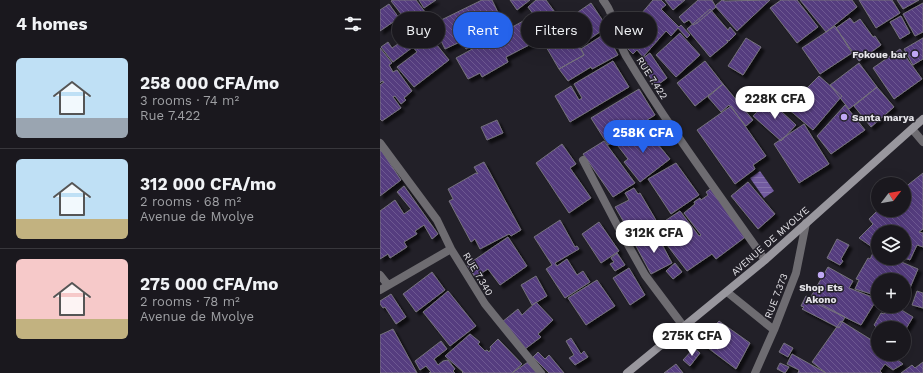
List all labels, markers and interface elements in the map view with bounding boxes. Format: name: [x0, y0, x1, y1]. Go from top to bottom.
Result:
chip: Buy: [392, 12, 445, 48]
chip: Rent: [453, 12, 513, 48]
chip: Filters: [521, 12, 592, 48]
chip: New: [600, 12, 657, 48]
icon: filters: [342, 13, 364, 35]
text: 4 homes: [16, 14, 87, 34]
place label: Fokoue bar: [852, 49, 908, 60]
marker: Fokoue bar: [910, 49, 920, 59]
street label: RUE 7.422: [634, 55, 670, 101]
text: 258 000 CFA/mo: [140, 73, 279, 93]
icon: home: [48, 74, 96, 122]
pin: 228K CFA: [734, 86, 816, 120]
text: 228K CFA: [744, 91, 806, 106]
text: 3 rooms · 74 m²: [140, 93, 239, 108]
text: Rue 7.422: [140, 108, 200, 123]
marker: Santa marya: [839, 112, 849, 122]
place label: Santa marya: [852, 112, 914, 123]
pin: 258K CFA: [602, 120, 684, 154]
text: 258K CFA: [613, 125, 673, 140]
text: 312 000 CFA/mo: [140, 174, 276, 194]
icon: home: [48, 175, 96, 223]
north arrow: [871, 177, 911, 217]
map controls: [871, 177, 911, 361]
text: 2 rooms · 68 m²: [140, 194, 241, 209]
street label: AVENUE DE MVOLYE: [729, 204, 811, 278]
text: Avenue de Mvolye: [140, 209, 254, 224]
pin: 312K CFA: [613, 220, 695, 254]
text: 312K CFA: [625, 225, 683, 240]
button: layers: [871, 225, 911, 265]
street label: RUE 7.340: [461, 250, 495, 298]
marker: Shop Ets Akono: [816, 270, 826, 280]
street label: RUE 7.373: [762, 272, 790, 320]
button: +: [871, 273, 911, 313]
text: 275 000 CFA/mo: [140, 274, 278, 294]
icon: home: [48, 275, 96, 323]
place label: Shop Ets Akono: [799, 282, 844, 305]
text: 2 rooms · 78 m²: [140, 294, 240, 309]
text: Avenue de Mvolye: [140, 309, 254, 324]
button: −: [871, 321, 911, 361]
pin: 275K CFA: [651, 323, 733, 357]
text: 275K CFA: [662, 328, 722, 343]

